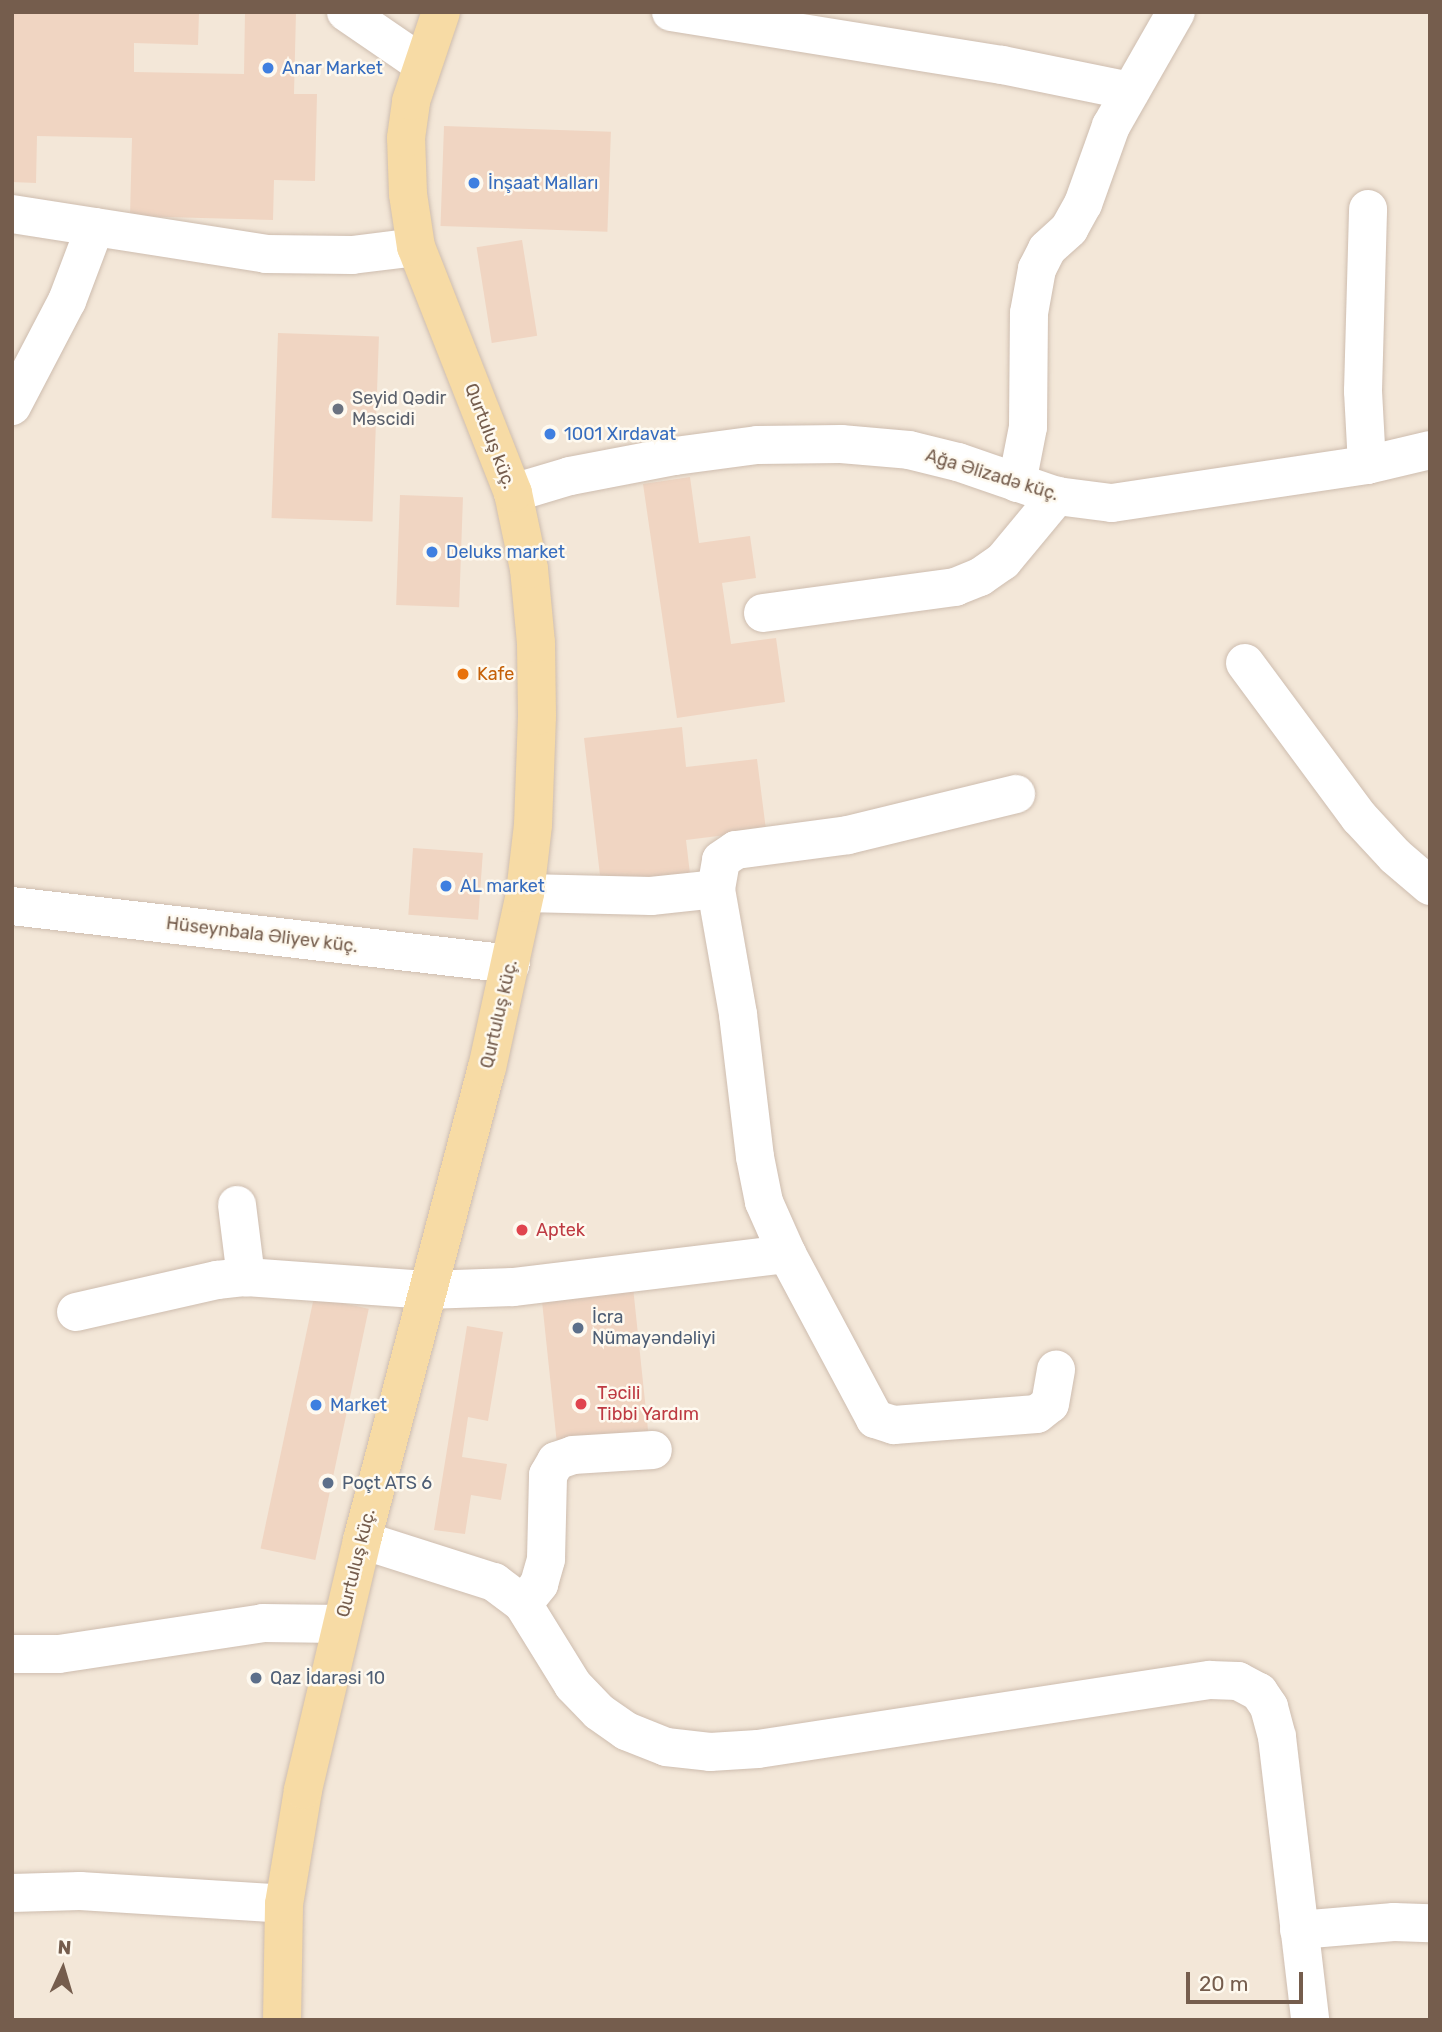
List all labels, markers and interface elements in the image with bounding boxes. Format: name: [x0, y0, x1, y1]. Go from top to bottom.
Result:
place label: Anar Market: [282, 57, 383, 79]
marker: Anar Market: [260, 60, 276, 76]
place label: İnşaat Malları: [488, 172, 598, 194]
marker: İnşaat Malları: [466, 175, 482, 191]
street label: Qurtuluş küç.: [460, 380, 520, 492]
place label: Seyid Qədir Məscidi: [352, 388, 446, 430]
marker: Seyid Qədir Məscidi: [330, 401, 346, 417]
place label: 1001 Xırdavat: [564, 423, 676, 445]
marker: 1001 Xırdavat: [542, 426, 558, 442]
street label: Ağa Əlizadə küç.: [923, 444, 1061, 506]
place label: Deluks market: [446, 541, 565, 563]
marker: Deluks market: [424, 544, 440, 560]
place label: Kafe: [477, 663, 514, 685]
marker: Kafe: [455, 666, 471, 682]
place label: AL market: [460, 875, 545, 897]
marker: AL market: [438, 878, 454, 894]
street label: Hüseynbala Əliyev küç.: [165, 912, 359, 958]
street label: Qurtuluş küç.: [476, 957, 522, 1071]
place label: Aptek: [536, 1219, 585, 1241]
marker: Aptek: [514, 1222, 530, 1238]
place label: İcra Nümayəndəliyi: [592, 1307, 716, 1350]
marker: İcra Nümayəndəliyi: [570, 1320, 586, 1336]
place label: Təcili Tibbi Yardım: [597, 1383, 699, 1426]
place label: Market: [330, 1394, 387, 1416]
marker: Təcili Tibbi Yardım: [571, 1394, 591, 1414]
marker: Market: [308, 1397, 324, 1413]
place label: Poçt ATS 6: [342, 1472, 433, 1494]
marker: Poçt ATS 6: [320, 1475, 336, 1491]
street label: Qurtuluş küç.: [332, 1506, 380, 1620]
place label: Qaz İdarəsi 10: [270, 1667, 385, 1689]
marker: Qaz İdarəsi 10: [248, 1670, 264, 1686]
north arrow: [28, 1934, 98, 2004]
text: N: [57, 1936, 72, 1960]
scale bar: [1190, 1958, 1307, 2002]
text: 20 m: [1199, 1971, 1248, 1996]

